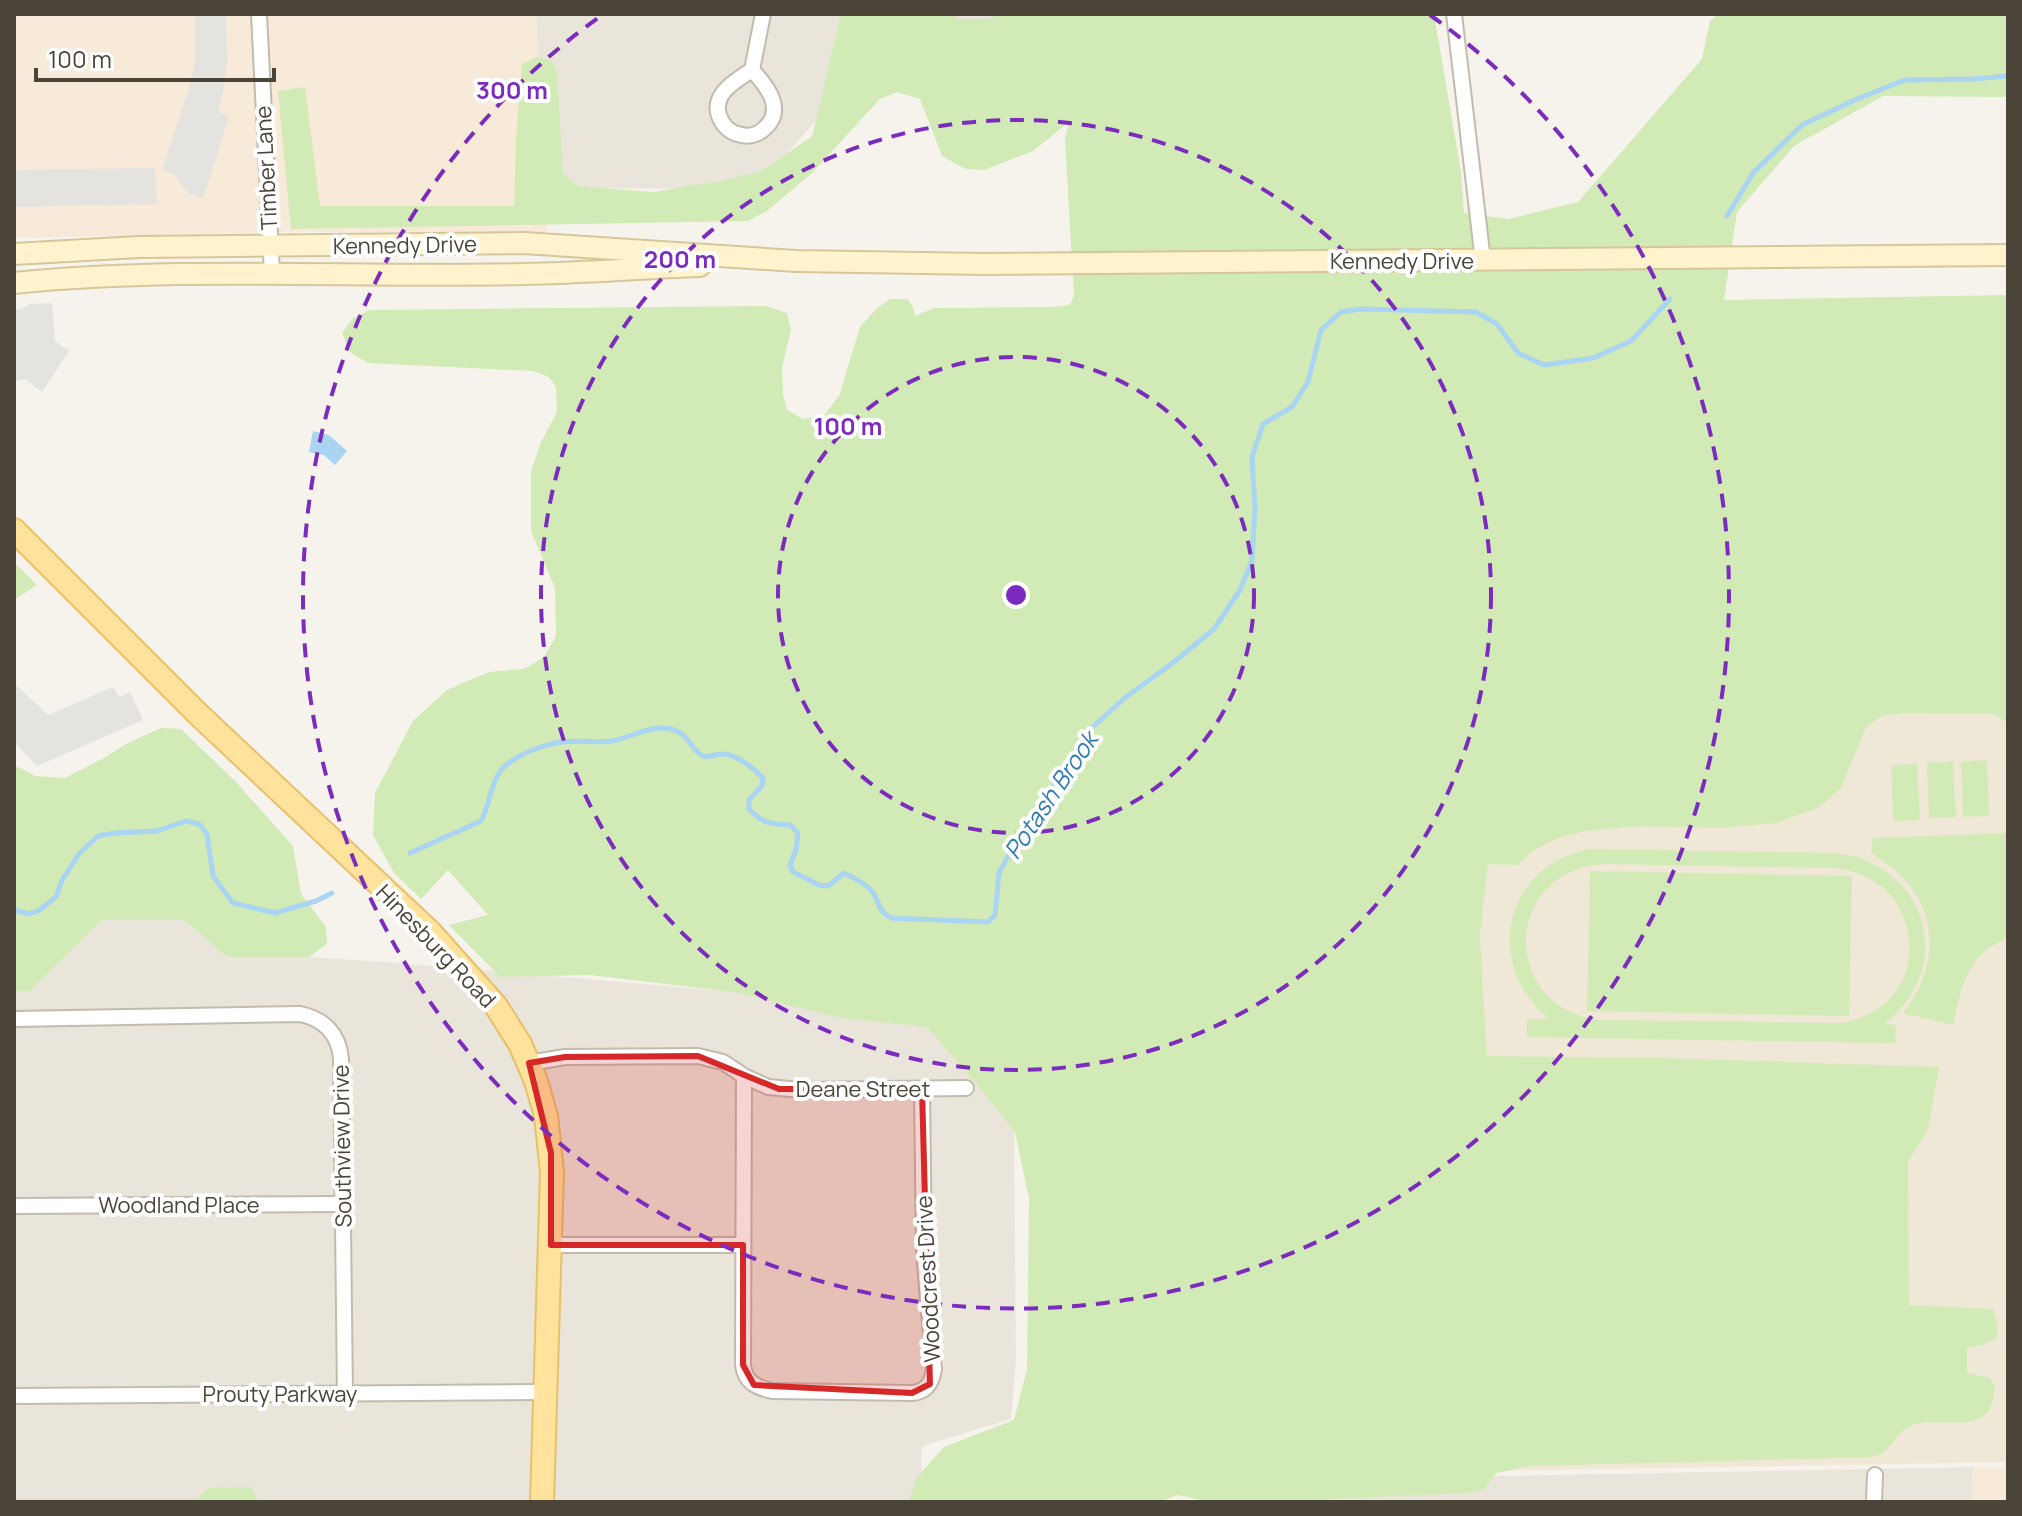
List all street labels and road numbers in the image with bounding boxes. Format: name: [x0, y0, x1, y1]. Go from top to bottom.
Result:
street label: Timber Lane: [248, 105, 284, 231]
street label: Kennedy Drive: [333, 229, 477, 261]
street label: Kennedy Drive: [1330, 246, 1474, 276]
street label: Hinesburg Road: [369, 878, 503, 1014]
street label: Southview Drive: [326, 1064, 358, 1228]
street label: Deane Street: [796, 1074, 930, 1104]
street label: Woodland Place: [98, 1190, 260, 1220]
street label: Woodcrest Drive: [909, 1195, 947, 1363]
street label: Prouty Parkway: [203, 1379, 358, 1409]

